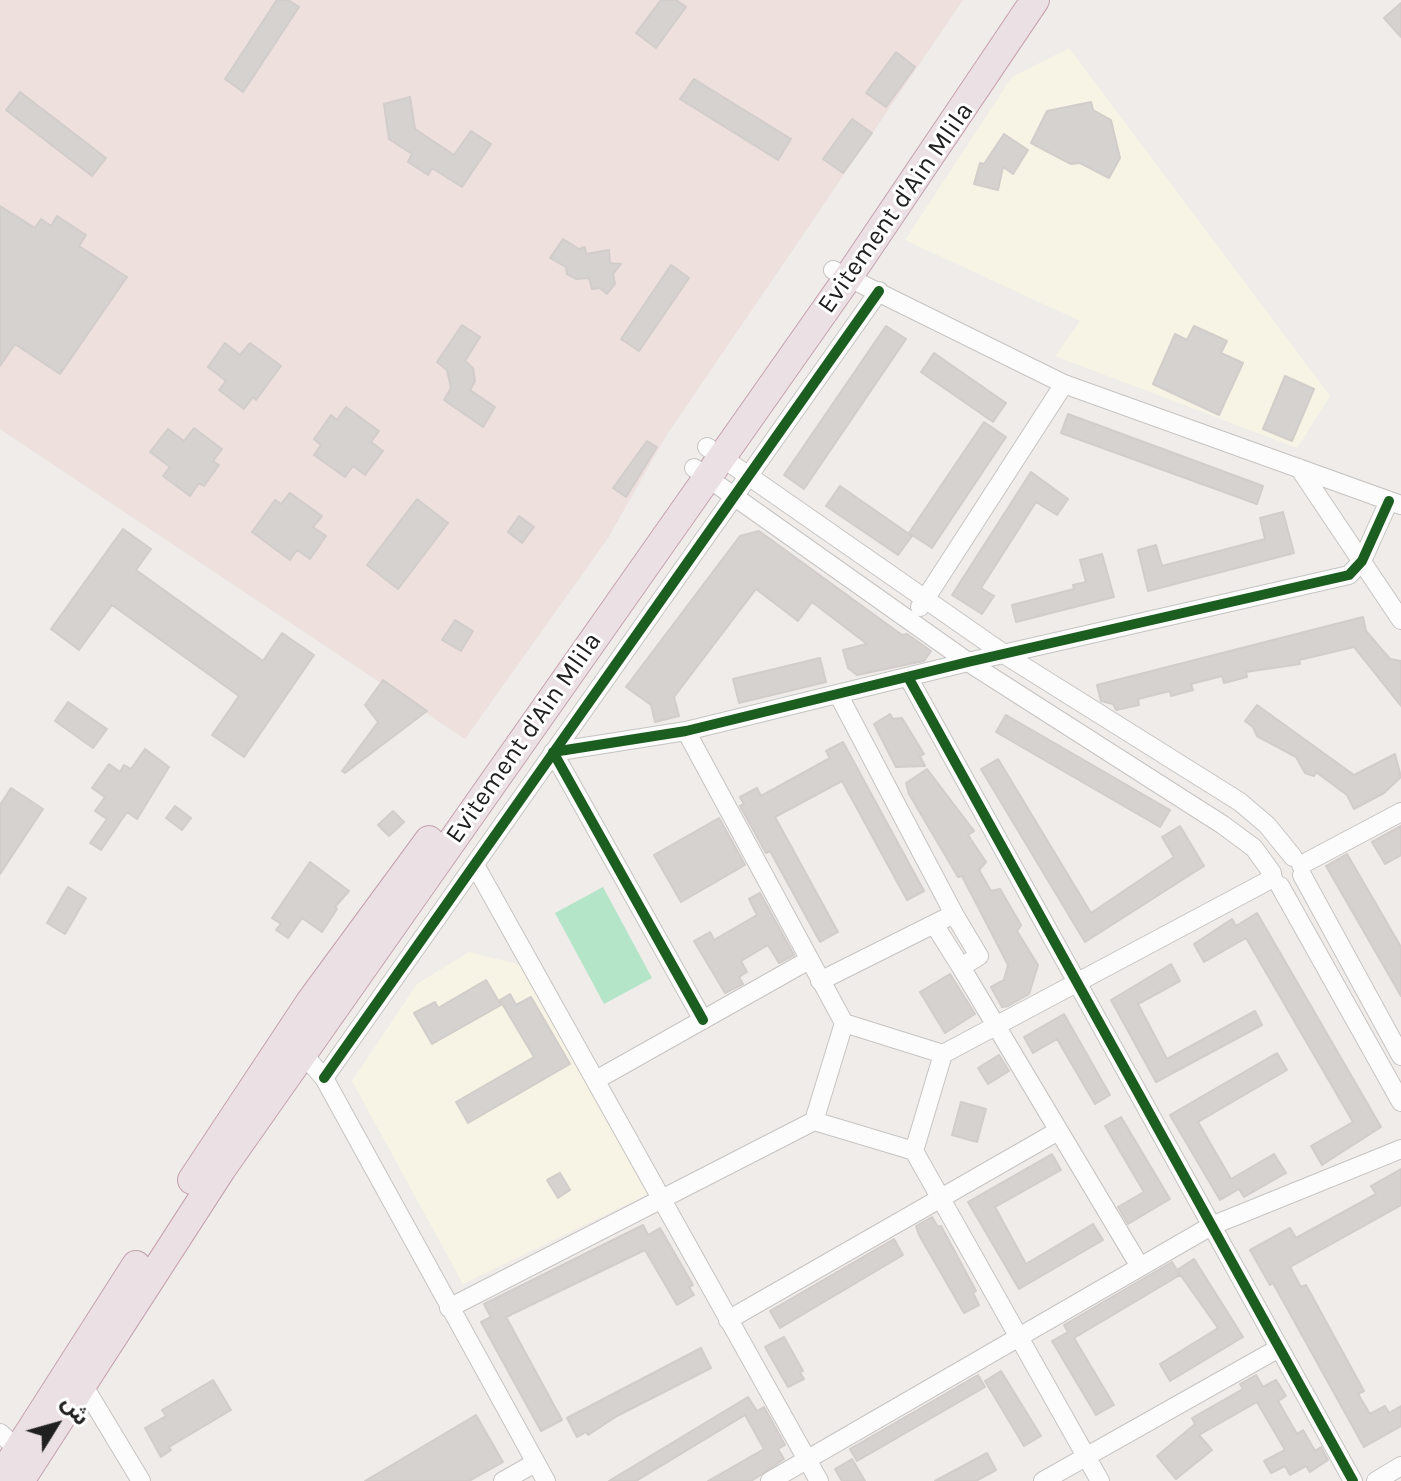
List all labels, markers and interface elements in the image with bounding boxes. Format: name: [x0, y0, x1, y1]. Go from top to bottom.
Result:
street label: Evitement d'Ain Mlila: [812, 97, 980, 319]
street label: Evitement d'Ain Mlila: [440, 627, 608, 849]
north arrow: [16, 1385, 96, 1465]
text: ش: [56, 1391, 95, 1430]

